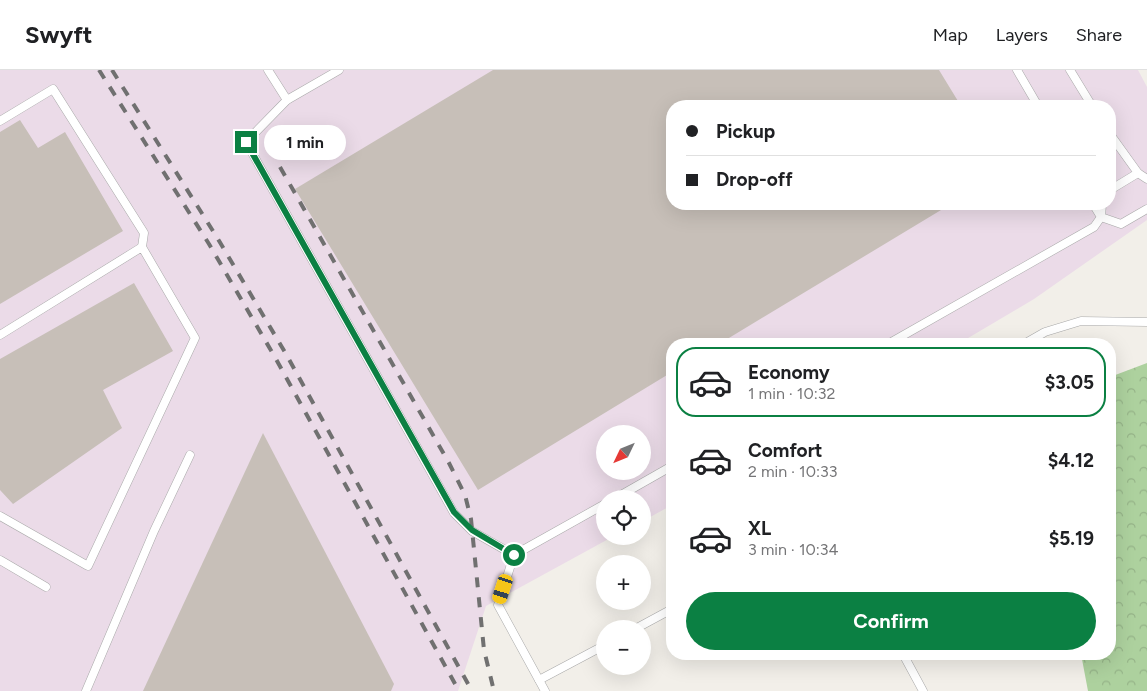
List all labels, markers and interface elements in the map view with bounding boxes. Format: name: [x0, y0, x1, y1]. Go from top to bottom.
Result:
text: Swyft: [25, 20, 93, 49]
text: Map: [933, 24, 968, 46]
text: Layers: [996, 24, 1048, 46]
text: Share: [1076, 24, 1122, 46]
text: Pickup: [716, 120, 775, 143]
callout: 1 min: [264, 124, 346, 160]
route end: [235, 131, 257, 153]
text: 1 min: [286, 133, 324, 152]
text: Drop-off: [716, 168, 793, 191]
icon: car: [688, 360, 733, 405]
text: Economy: [748, 361, 830, 384]
text: $3.05: [1045, 371, 1094, 394]
text: 1 min · 10:32: [748, 384, 835, 403]
north arrow: [596, 425, 651, 480]
map controls: [596, 425, 651, 675]
icon: car: [688, 438, 733, 483]
text: Comfort: [748, 439, 823, 462]
text: $4.12: [1048, 449, 1094, 472]
text: 2 min · 10:33: [748, 462, 837, 481]
button: locate: [596, 490, 651, 545]
icon: car: [688, 516, 733, 561]
text: XL: [748, 517, 771, 540]
text: $5.19: [1049, 527, 1094, 550]
text: 3 min · 10:34: [748, 540, 838, 559]
route start: [503, 544, 525, 566]
button: +: [596, 555, 651, 610]
car: [491, 572, 514, 606]
button: Confirm: [686, 592, 1096, 650]
button: −: [596, 620, 651, 675]

